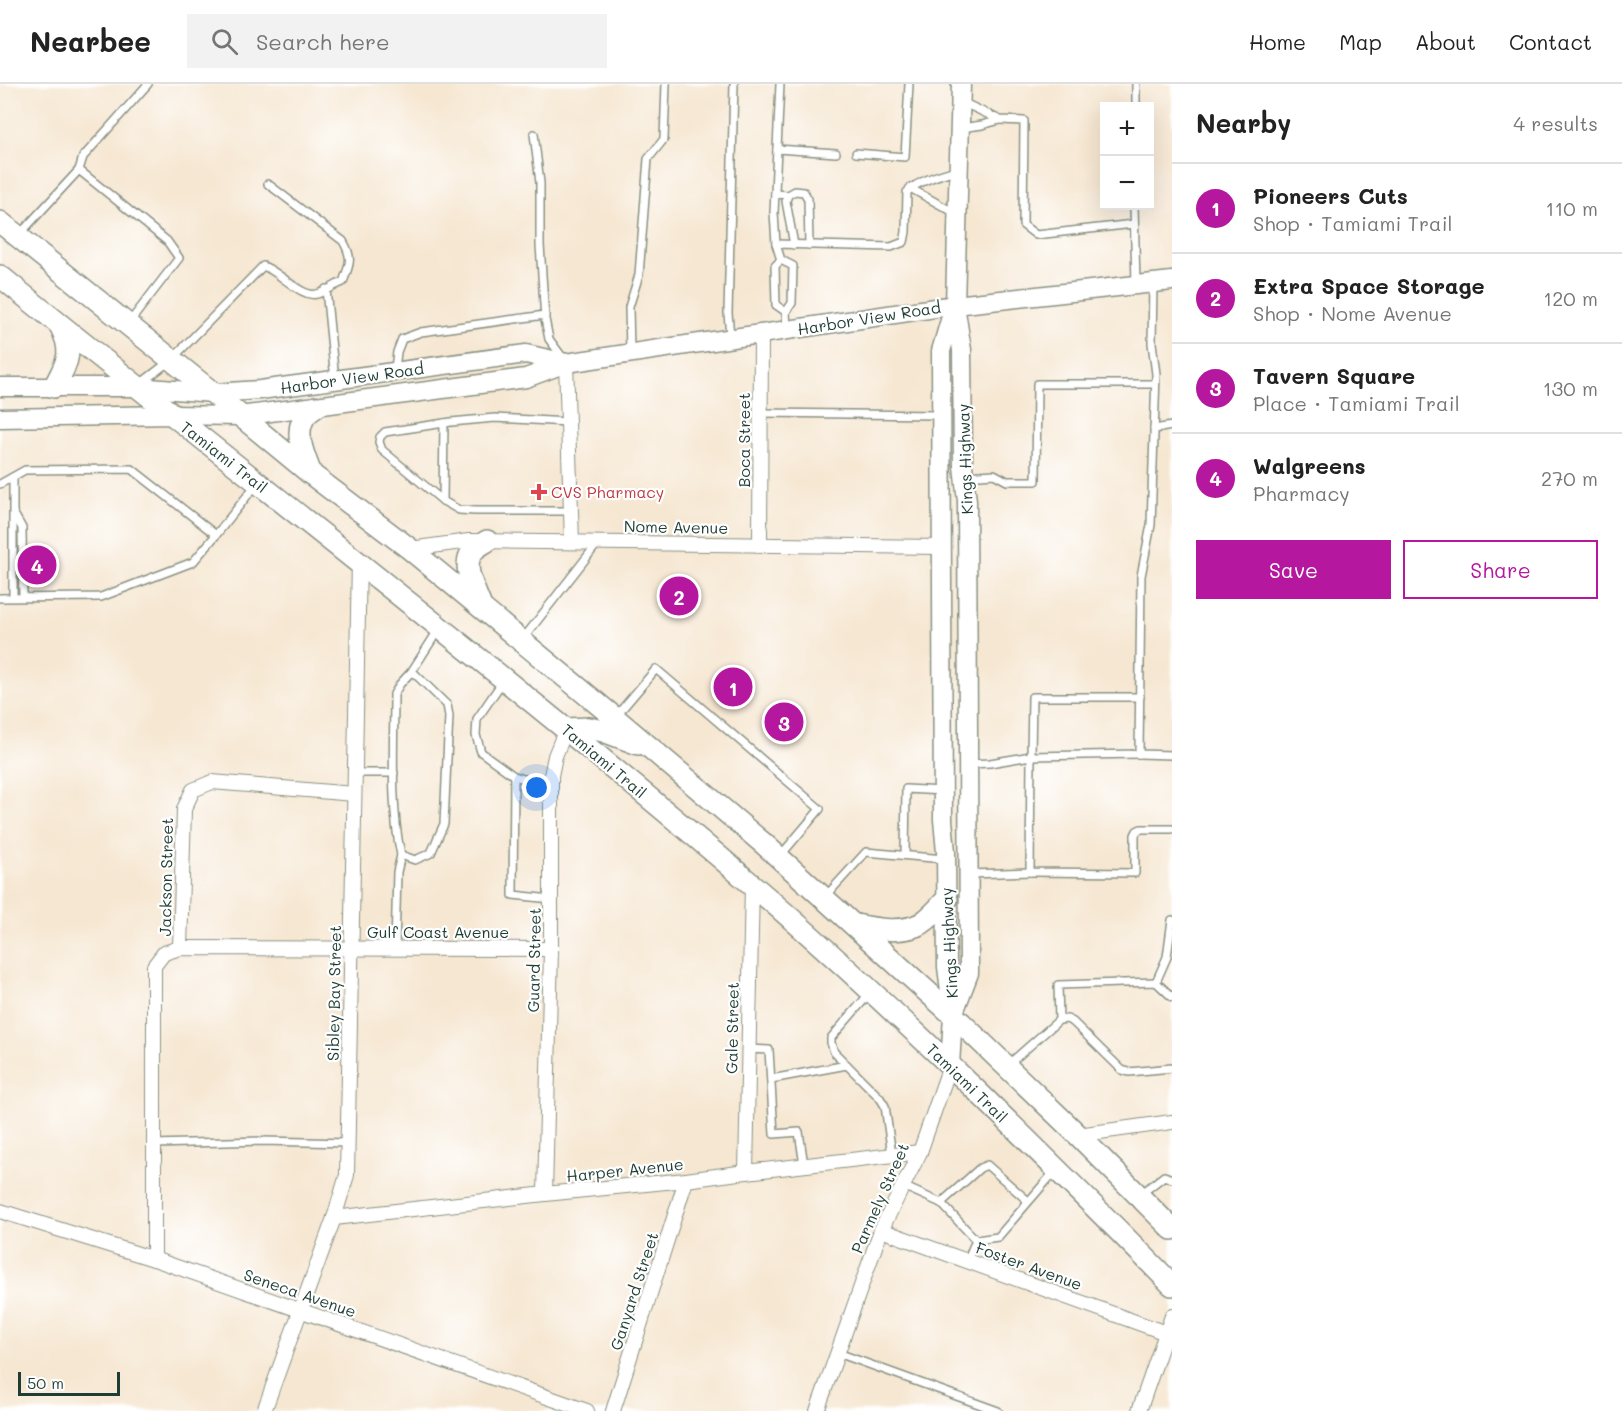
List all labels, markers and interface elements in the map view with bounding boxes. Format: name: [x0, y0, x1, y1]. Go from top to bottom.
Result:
search box: [187, 14, 607, 68]
text: Nearbee: [30, 23, 151, 59]
icon: search: [208, 25, 241, 58]
text: Search here: [256, 27, 390, 56]
text: Home: [1249, 28, 1306, 55]
text: Map: [1339, 28, 1382, 55]
text: About: [1415, 28, 1476, 55]
text: Contact: [1509, 28, 1592, 55]
map controls: [1100, 102, 1154, 210]
button: +: [1100, 102, 1154, 156]
text: Nearby: [1196, 106, 1291, 140]
text: 4 results: [1513, 110, 1598, 136]
button: −: [1100, 156, 1154, 210]
text: Pioneers Cuts: [1253, 181, 1408, 210]
text: 1: [1211, 195, 1220, 221]
text: 110 m: [1545, 195, 1598, 221]
text: Shop · Tamiami Trail: [1253, 210, 1453, 236]
text: Extra Space Storage: [1253, 271, 1485, 300]
text: 2: [1210, 285, 1221, 311]
text: 120 m: [1543, 285, 1598, 311]
street label: Harbor View Road: [796, 296, 942, 339]
text: Shop · Nome Avenue: [1253, 300, 1452, 326]
street label: Harbor View Road: [279, 357, 425, 398]
text: Tavern Square: [1253, 361, 1415, 390]
text: 3: [1210, 375, 1222, 401]
text: 130 m: [1543, 375, 1598, 401]
text: Place · Tamiami Trail: [1253, 390, 1460, 416]
street label: Boca Street: [733, 393, 754, 487]
street label: Kings Highway: [952, 403, 977, 515]
street label: Tamiami Trail: [176, 416, 272, 497]
text: Walgreens: [1253, 451, 1366, 480]
text: 4: [1209, 465, 1222, 491]
text: 270 m: [1541, 465, 1598, 491]
text: Pharmacy: [1253, 480, 1350, 506]
place label: CVS Pharmacy: [551, 481, 664, 502]
marker: CVS Pharmacy: [532, 485, 546, 499]
street label: Nome Avenue: [624, 515, 728, 538]
button: Save: [1196, 540, 1391, 599]
button: Share: [1403, 540, 1598, 599]
pin: 4: [18, 542, 57, 588]
pin: 2: [660, 574, 698, 618]
pin: 1: [714, 664, 752, 710]
pin: 3: [764, 700, 804, 744]
street label: Tamiami Trail: [557, 719, 651, 802]
your location: [522, 773, 551, 802]
street label: Jackson Street: [154, 817, 177, 937]
street label: Kings Highway: [935, 887, 962, 999]
street label: Guard Street: [522, 907, 545, 1013]
street label: Gulf Coast Avenue: [367, 921, 509, 942]
street label: Sibley Bay Street: [322, 925, 345, 1061]
street label: Gale Street: [720, 982, 743, 1074]
street label: Tamiami Trail: [922, 1039, 1012, 1127]
street label: Parmely Street: [846, 1139, 913, 1256]
street label: Harper Avenue: [565, 1153, 685, 1186]
street label: Ganyard Street: [604, 1229, 663, 1353]
street label: Foster Avenue: [973, 1237, 1085, 1294]
street label: Seneca Avenue: [241, 1263, 359, 1322]
scale bar: [18, 1369, 120, 1396]
text: 50 m: [27, 1372, 64, 1393]

